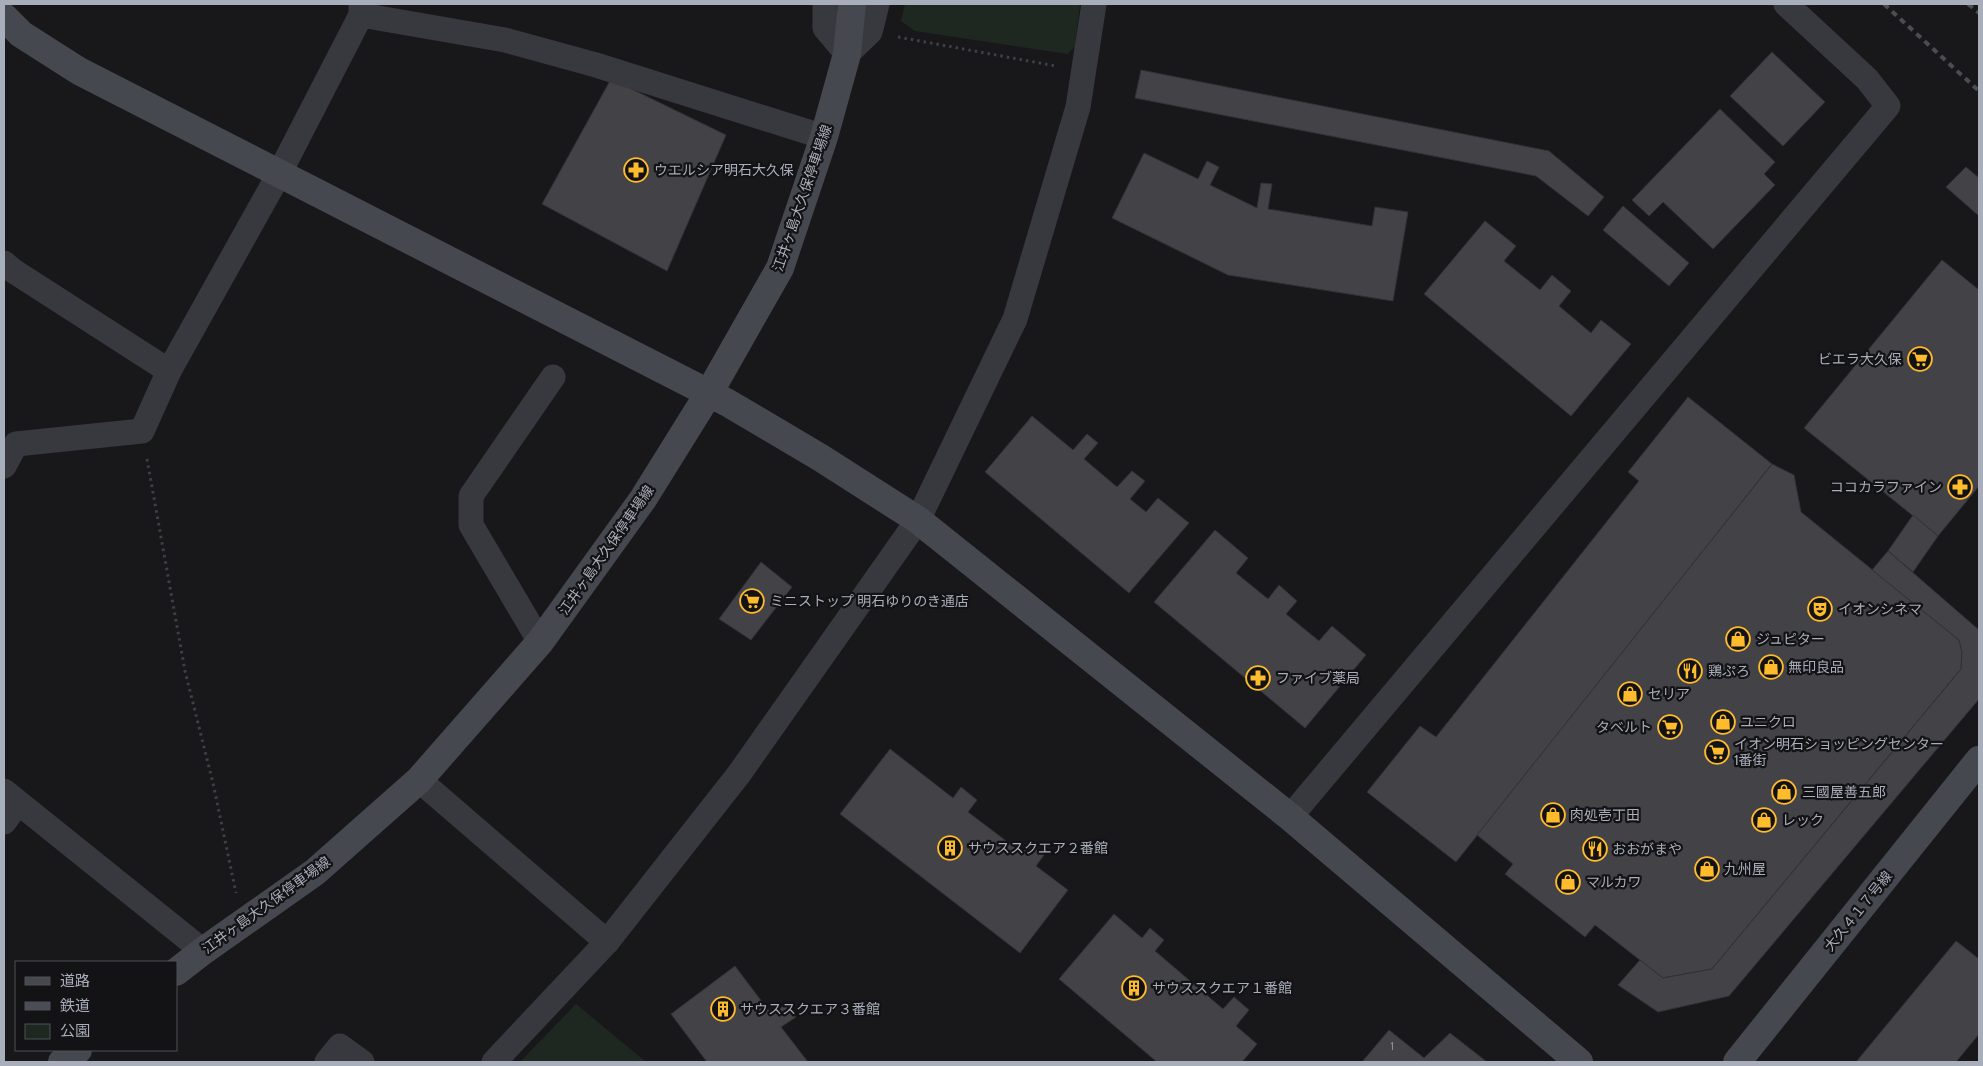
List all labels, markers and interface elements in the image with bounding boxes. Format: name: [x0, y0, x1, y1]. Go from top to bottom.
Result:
street label: 江井ヶ島大久保停車場線: [768, 122, 836, 274]
pharmacy icon: ウエルシア明石大久保: [623, 157, 649, 183]
place label: ウエルシア明石大久保: [654, 161, 794, 179]
supermarket icon: ビエラ大久保: [1907, 346, 1933, 372]
place label: ビエラ大久保: [1818, 350, 1902, 368]
pharmacy icon: ココカラファイン: [1947, 474, 1973, 500]
place label: ココカラファイン: [1830, 478, 1942, 496]
street label: 江井ヶ島大久保停車場線: [554, 482, 658, 618]
supermarket icon: ミニストップ 明石ゆりのき通店: [739, 588, 765, 614]
place label: ミニストップ 明石ゆりのき通店: [770, 592, 969, 610]
theatre icon: イオンシネマ: [1807, 596, 1833, 622]
place label: イオンシネマ: [1838, 600, 1922, 618]
shop icon: ジュピター: [1725, 626, 1751, 652]
place label: ジュピター: [1756, 630, 1825, 648]
shop icon: 無印良品: [1758, 654, 1784, 680]
restaurant icon: 鶏ぷろ: [1677, 658, 1703, 684]
place label: 無印良品: [1788, 658, 1844, 676]
place label: 鶏ぷろ: [1708, 662, 1750, 680]
pharmacy icon: ファイブ薬局: [1245, 665, 1271, 691]
place label: ファイブ薬局: [1276, 669, 1360, 687]
shop icon: セリア: [1617, 681, 1643, 707]
place label: セリア: [1648, 685, 1690, 703]
shop icon: ユニクロ: [1710, 709, 1736, 735]
place label: ユニクロ: [1740, 713, 1796, 731]
supermarket icon: タベルト: [1657, 714, 1683, 740]
place label: タベルト: [1596, 718, 1652, 736]
place label: イオン明石ショッピングセンター 1番街: [1734, 735, 1944, 769]
supermarket icon: イオン明石ショッピングセンター 1番街: [1704, 739, 1730, 765]
shop icon: 三國屋善五郎: [1771, 779, 1797, 805]
place label: 三國屋善五郎: [1802, 783, 1886, 801]
shop icon: 肉処壱丁田: [1540, 802, 1566, 828]
place label: 肉処壱丁田: [1570, 806, 1640, 824]
shop icon: レック: [1751, 807, 1777, 833]
place label: レック: [1782, 811, 1824, 829]
building icon: サウススクエア２番館: [937, 835, 963, 861]
restaurant icon: おおがまや: [1582, 836, 1608, 862]
place label: サウススクエア２番館: [968, 839, 1108, 857]
place label: おおがまや: [1612, 840, 1682, 858]
street label: 江井ヶ島大久保停車場線: [198, 852, 334, 958]
shop icon: 九州屋: [1694, 856, 1720, 882]
place label: 九州屋: [1724, 860, 1766, 878]
street label: 大久４１７号線: [1820, 867, 1896, 955]
shop icon: マルカワ: [1555, 869, 1581, 895]
place label: マルカワ: [1586, 873, 1642, 891]
legend: [15, 961, 178, 1051]
text: 道路: [60, 972, 90, 990]
building icon: サウススクエア１番館: [1121, 975, 1147, 1001]
place label: サウススクエア１番館: [1152, 979, 1292, 997]
building icon: サウススクエア３番館: [710, 996, 736, 1022]
text: 鉄道: [60, 997, 90, 1015]
place label: サウススクエア３番館: [740, 1000, 880, 1018]
text: 公園: [60, 1022, 90, 1040]
house number: 1: [1390, 1039, 1394, 1053]

